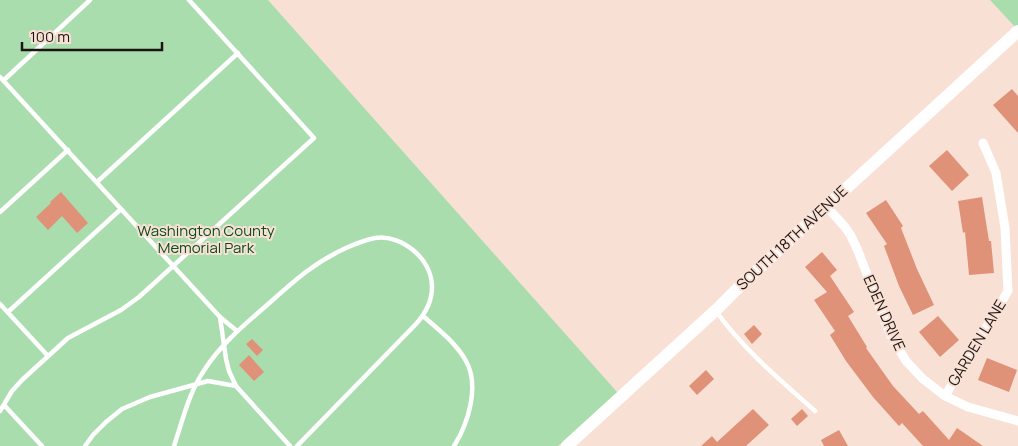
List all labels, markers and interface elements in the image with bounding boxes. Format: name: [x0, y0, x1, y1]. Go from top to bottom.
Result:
scale bar: [22, 20, 162, 52]
text: 100 m: [30, 26, 70, 47]
street label: SOUTH 18TH AVENUE: [731, 180, 852, 295]
park label: Washington County Memorial Park: [137, 220, 275, 258]
street label: EDEN DRIVE: [858, 271, 911, 354]
street label: GARDEN LANE: [943, 296, 1011, 390]

